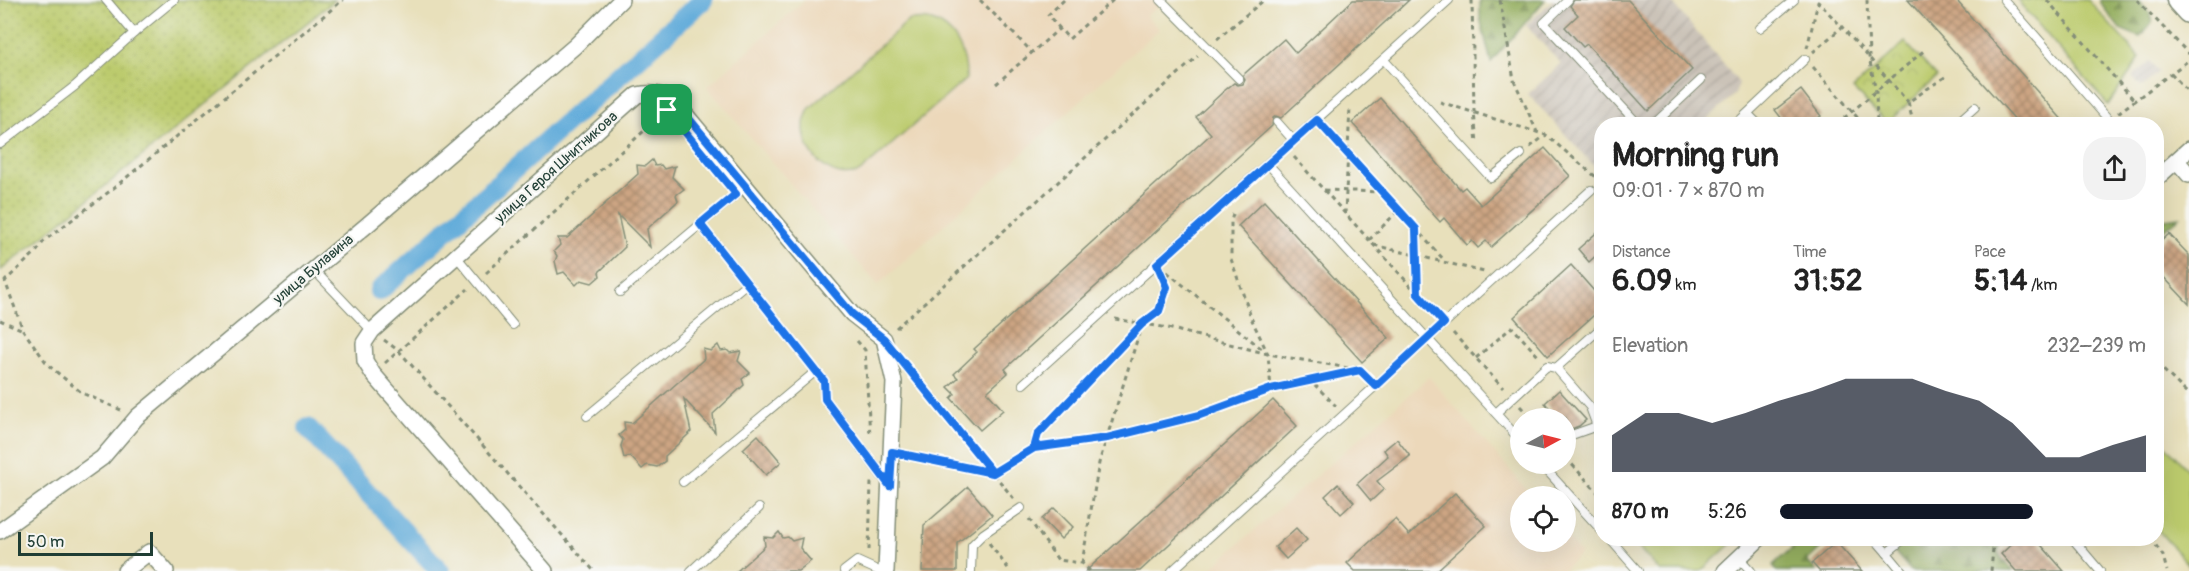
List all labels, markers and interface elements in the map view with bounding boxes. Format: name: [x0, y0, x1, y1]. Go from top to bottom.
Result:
pin: [641, 84, 692, 135]
icon: arrive: [650, 93, 683, 126]
street label: улица Героя Шнитникова: [490, 107, 622, 228]
text: Morning run: [1612, 135, 1779, 176]
button: share: [2083, 137, 2146, 200]
text: 09:01 · 7 × 870 m: [1612, 178, 1765, 203]
street label: улица Булавина: [268, 230, 358, 309]
text: Distance: [1612, 242, 1671, 262]
text: Time: [1793, 242, 1826, 262]
text: Pace: [1974, 242, 2006, 262]
text: 6.09: [1612, 262, 1672, 299]
text: 31:52: [1793, 262, 1863, 299]
text: 5:14: [1974, 262, 2027, 299]
text: km: [1672, 275, 1696, 295]
text: /km: [2027, 275, 2058, 295]
text: Elevation: [1612, 333, 1688, 358]
text: 232–239 m: [2047, 333, 2146, 358]
north arrow: [1510, 408, 1576, 474]
map controls: [1510, 408, 1576, 552]
button: locate: [1510, 486, 1576, 552]
text: 870 m: [1612, 499, 1668, 524]
text: 5:26: [1708, 499, 1747, 524]
scale bar: [18, 529, 153, 556]
text: 50 m: [27, 532, 64, 552]

